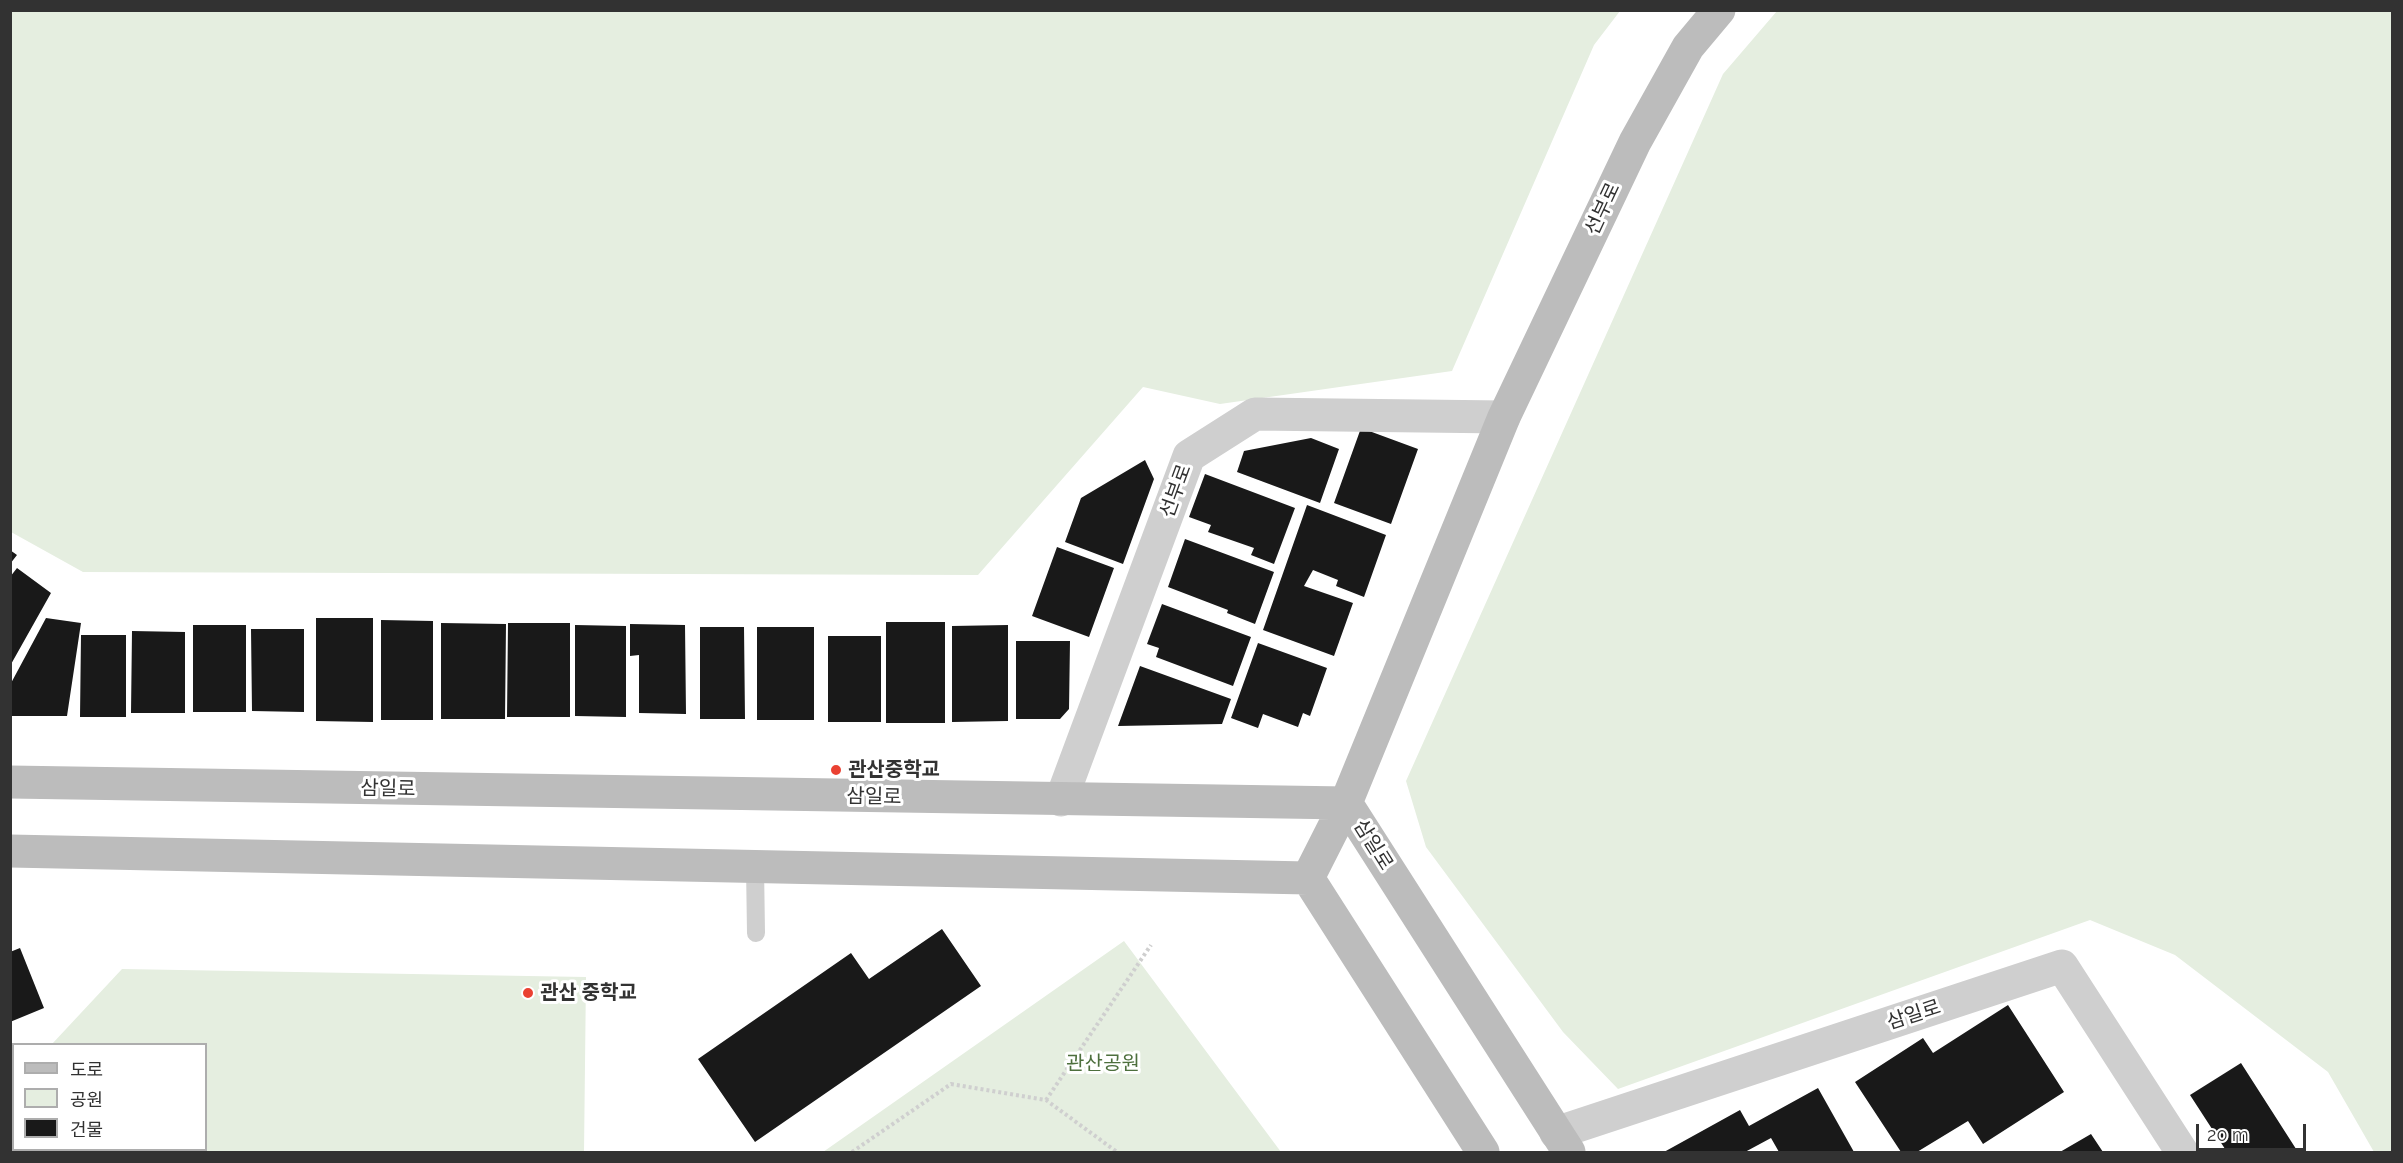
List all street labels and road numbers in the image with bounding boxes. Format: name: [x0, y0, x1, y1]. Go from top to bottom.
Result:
street label: 선부로: [1580, 179, 1626, 239]
street label: 선부로: [1155, 461, 1197, 521]
street label: 삼일로: [360, 777, 416, 801]
street label: 삼일로: [846, 785, 902, 809]
street label: 삼일로: [1348, 815, 1398, 875]
street label: 삼일로: [1884, 995, 1944, 1035]

